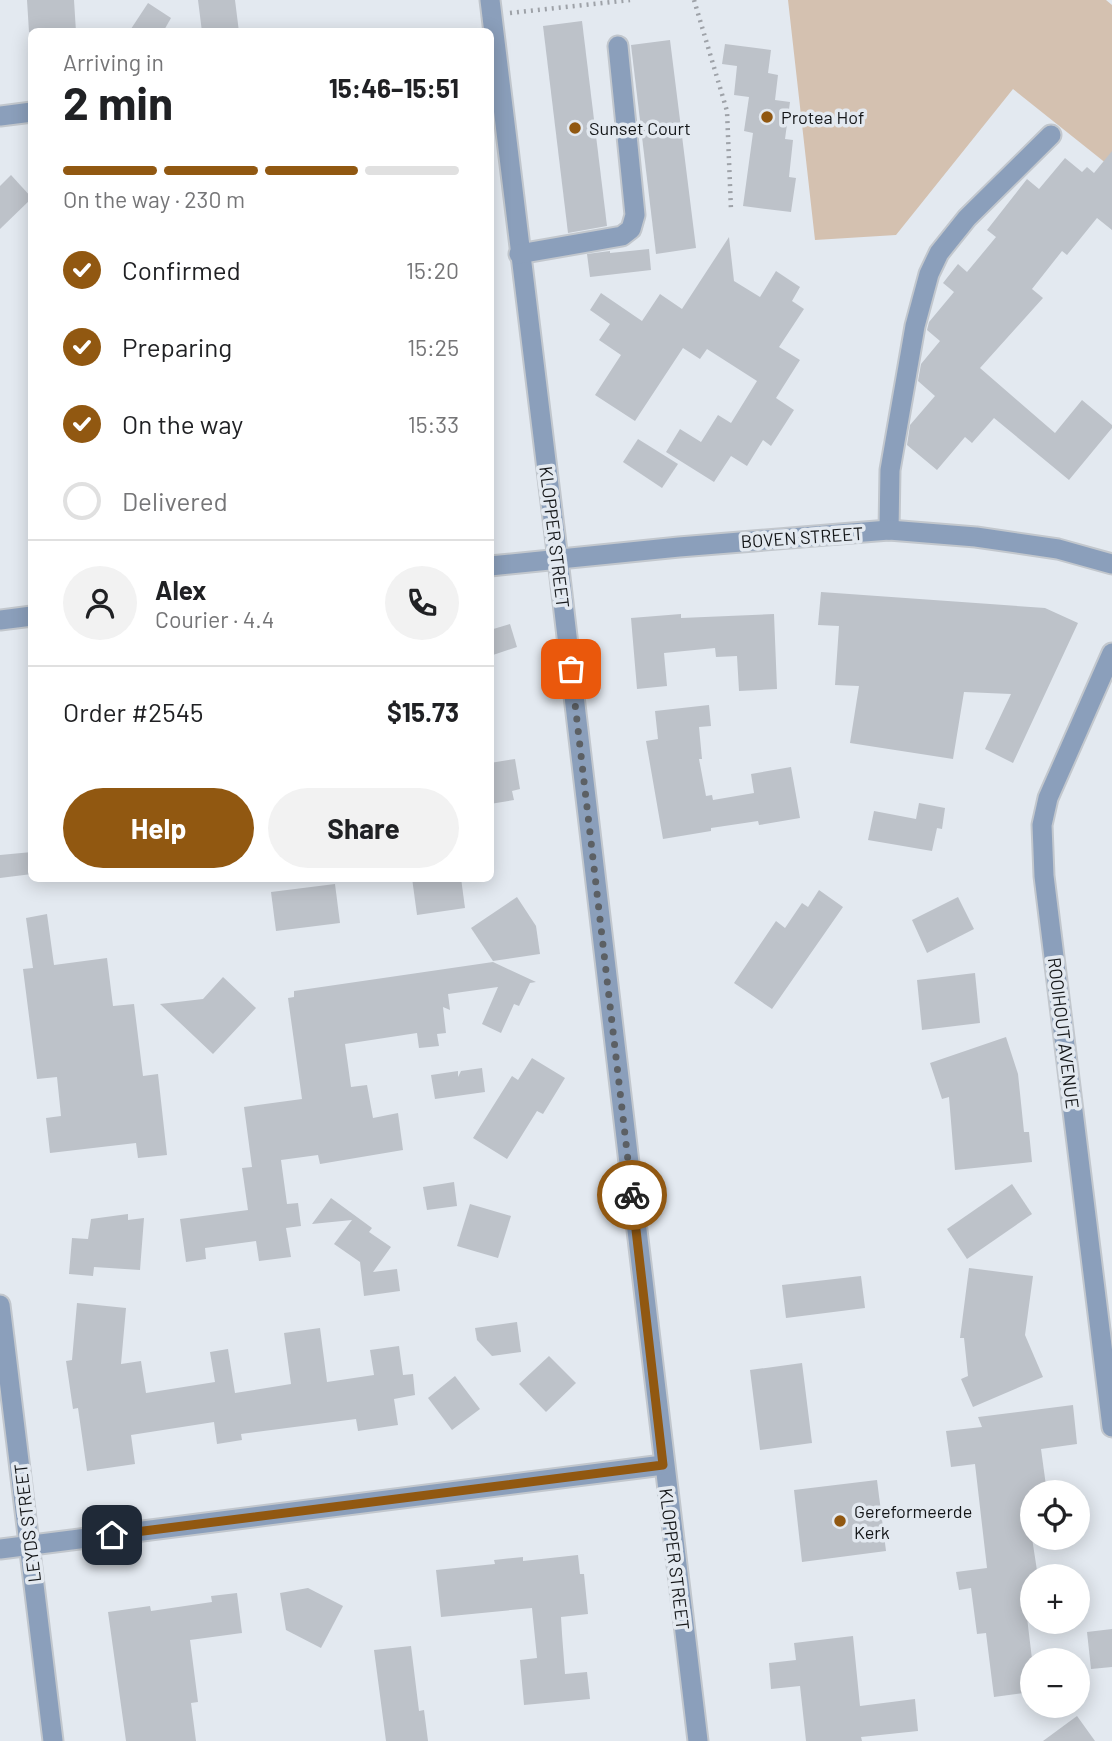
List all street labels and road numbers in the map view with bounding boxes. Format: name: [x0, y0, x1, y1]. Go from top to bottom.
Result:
street label: KLOPPER STREET: [535, 465, 575, 609]
street label: BOVEN STREET: [740, 522, 864, 552]
street label: ROOIHOUT AVENUE: [1044, 956, 1084, 1110]
street label: LEYDS STREET: [9, 1462, 45, 1584]
street label: KLOPPER STREET: [655, 1487, 695, 1631]

